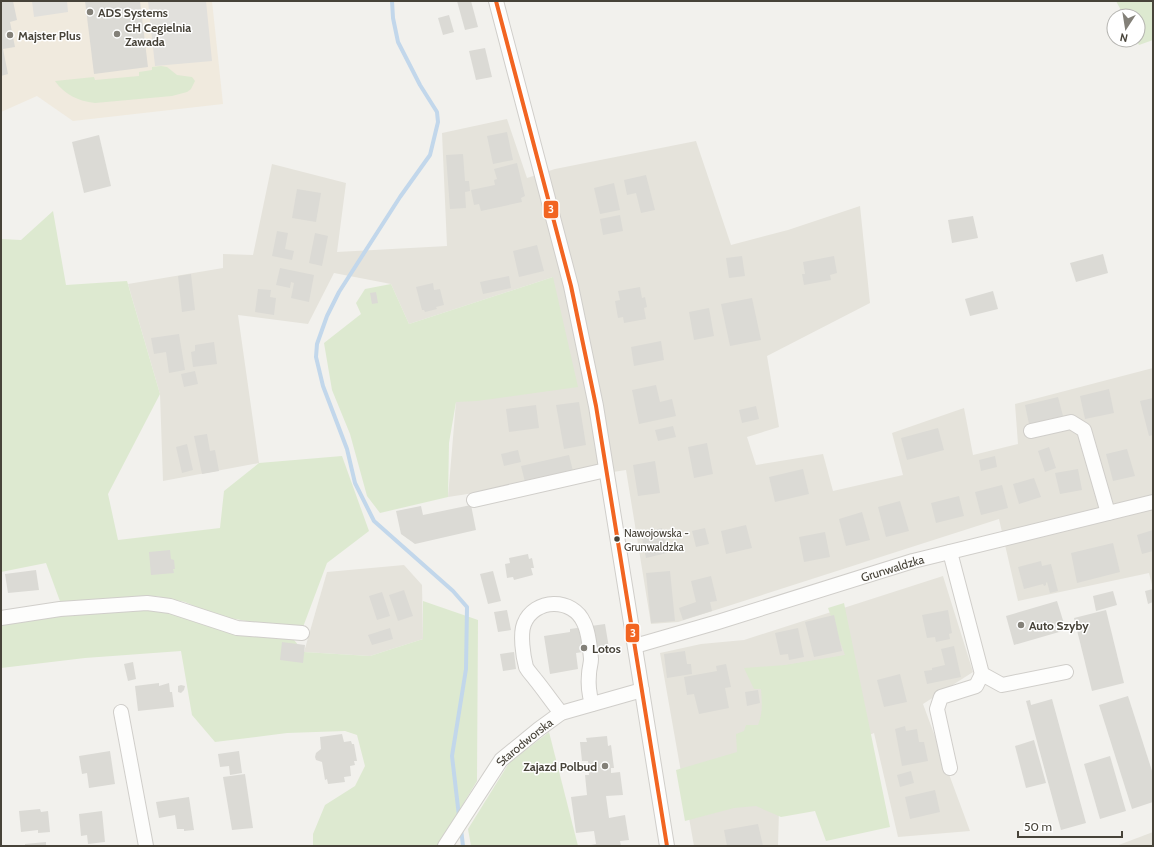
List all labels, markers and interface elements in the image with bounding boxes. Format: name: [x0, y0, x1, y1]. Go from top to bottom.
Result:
place label: ADS Systems: [98, 5, 168, 20]
marker: ADS Systems: [85, 7, 95, 17]
north arrow: [1106, 8, 1146, 48]
place label: CH Cegielnia Zawada: [125, 20, 191, 49]
place label: Majster Plus: [18, 28, 81, 43]
marker: CH Cegielnia Zawada: [112, 29, 122, 39]
marker: Majster Plus: [5, 30, 15, 40]
text: N: [1119, 30, 1129, 45]
line badge: 3: [543, 200, 559, 219]
text: 3: [548, 202, 554, 216]
place label: Nawojowska - Grunwaldzka: [624, 526, 689, 554]
marker: Nawojowska - Grunwaldzka: [612, 534, 622, 544]
street label: Grunwaldzka: [859, 551, 926, 584]
place label: Auto Szyby: [1029, 618, 1089, 633]
marker: Auto Szyby: [1016, 620, 1026, 630]
line badge: 3: [625, 623, 640, 643]
text: 3: [630, 626, 636, 640]
place label: Lotos: [592, 641, 621, 656]
marker: Lotos: [579, 643, 589, 653]
street label: Starodworska: [492, 714, 555, 768]
place label: Zajazd Polbud: [523, 759, 597, 774]
marker: Zajazd Polbud: [600, 761, 610, 771]
scale bar: [1018, 813, 1122, 839]
text: 50 m: [1024, 819, 1052, 834]

